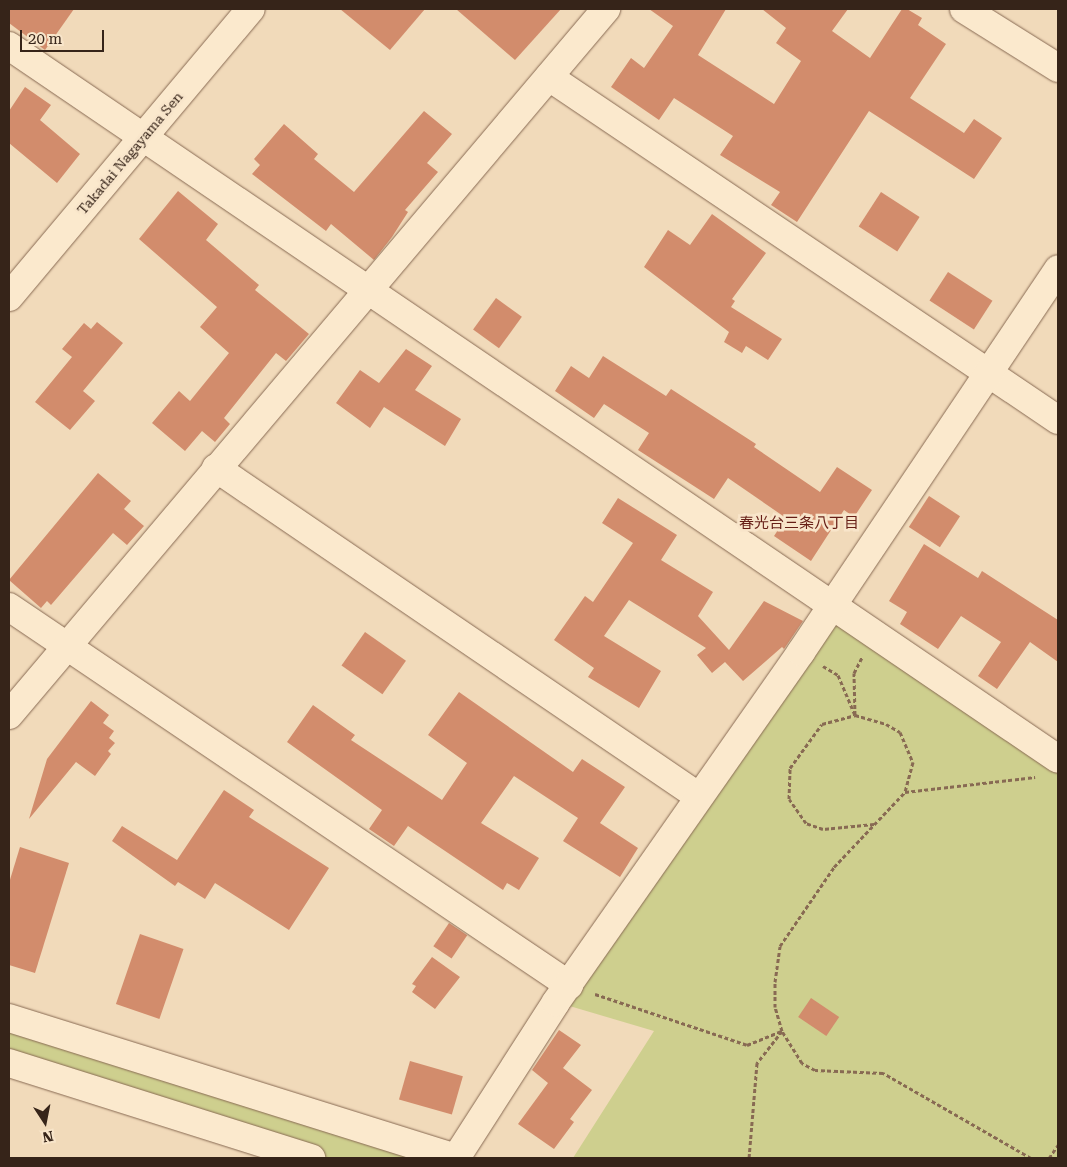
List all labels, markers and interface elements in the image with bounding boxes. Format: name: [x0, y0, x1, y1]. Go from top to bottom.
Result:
scale bar: [22, 20, 106, 52]
text: 20 m: [28, 30, 62, 48]
street label: Takadai Nagayama Sen: [74, 88, 186, 218]
district label: 春光台三条八丁目: [739, 515, 859, 533]
north arrow: [20, 1097, 70, 1147]
text: N: [41, 1128, 55, 1146]

